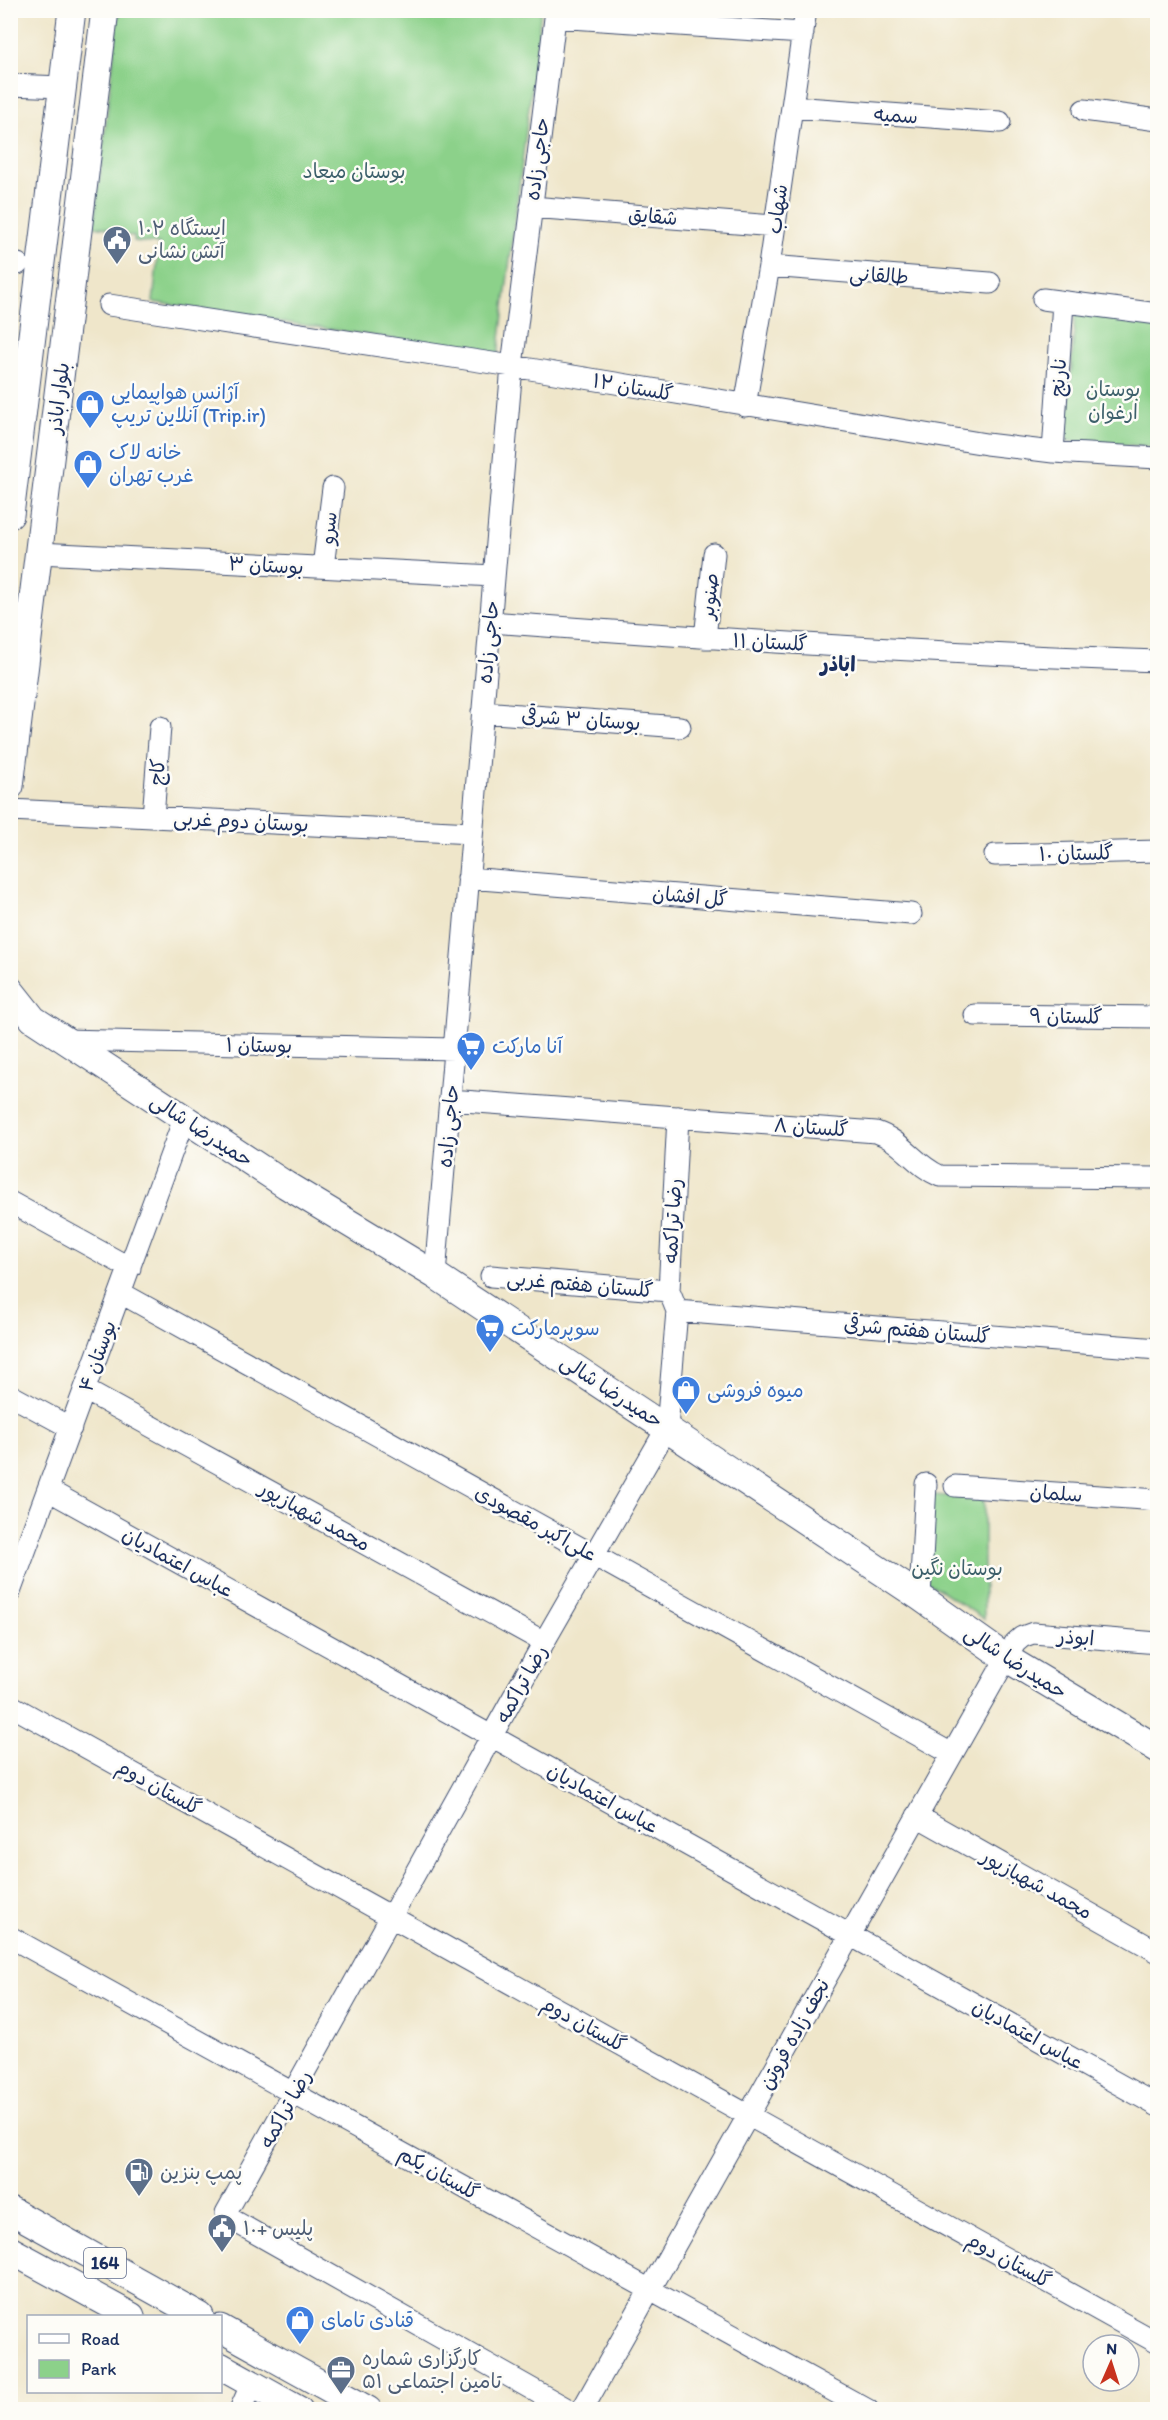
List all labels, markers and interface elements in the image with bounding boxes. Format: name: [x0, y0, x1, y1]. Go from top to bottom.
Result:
street label: سمیه: [873, 101, 919, 129]
street label: حاجی زاده: [520, 116, 555, 202]
park label: بوستان میعاد: [302, 159, 406, 183]
street label: شهاب: [762, 183, 792, 235]
street label: شقایق: [627, 202, 679, 230]
place label: ایستگاه ۱۰۲ آتش نشانی: [138, 216, 226, 264]
public building icon: ایستگاه ۱۰۲ آتش نشانی: [101, 224, 133, 266]
street label: طالقانی: [848, 261, 909, 290]
street label: نارنج: [1045, 357, 1073, 398]
street label: بلوار اباذر: [41, 361, 74, 437]
street label: گلستان ۱۲: [591, 368, 675, 406]
park label: بوستان ارغوان: [1086, 377, 1140, 424]
place label: آژانس هواپیمایی آنلاین تریپ (Trip.ir): [111, 380, 266, 428]
shop icon: آژانس هواپیمایی آنلاین تریپ (Trip.ir): [74, 388, 106, 430]
place label: خانه لاک غرب تهران: [109, 440, 194, 487]
shop icon: خانه لاک غرب تهران: [72, 448, 104, 490]
street label: سرو: [314, 510, 343, 547]
street label: بوستان ۳: [228, 551, 304, 579]
street label: صنوبر: [694, 572, 725, 622]
street label: حاجی زاده: [472, 599, 505, 685]
street label: گلستان ۱۱: [732, 628, 808, 656]
district label: اباذر: [818, 651, 856, 677]
street label: بوستان ۳ شرقی: [521, 702, 641, 735]
street label: کاج: [144, 758, 172, 786]
street label: بوستان دوم غربی: [173, 805, 309, 841]
street label: گلستان ۱۰: [1039, 840, 1113, 866]
street label: گل افشان: [651, 881, 729, 911]
street label: گلستان ۹: [1029, 1003, 1103, 1029]
supermarket icon: آنا مارکت: [455, 1030, 487, 1072]
street label: بوستان ۱: [226, 1032, 292, 1058]
place label: آنا مارکت: [492, 1034, 563, 1058]
street label: حاجی زاده: [432, 1083, 465, 1169]
street label: حمیدرضا شالی: [146, 1088, 258, 1173]
street label: گلستان ٨: [773, 1112, 849, 1142]
street label: رضا تراکمه: [658, 1178, 686, 1264]
street label: گلستان هفتم غربی: [505, 1266, 654, 1305]
street label: گلستان هفتم شرقی: [842, 1311, 991, 1351]
supermarket icon: سوپرمارکت: [474, 1312, 506, 1354]
place label: سوپرمارکت: [511, 1316, 600, 1341]
street label: بوستان ۴: [73, 1317, 121, 1395]
street label: حمیدرضا شالی: [556, 1349, 668, 1434]
shop icon: میوه فروشی: [670, 1374, 702, 1416]
place label: میوه فروشی: [707, 1378, 804, 1403]
street label: محمد شهبازپور: [253, 1475, 375, 1557]
street label: سلمان: [1029, 1479, 1083, 1507]
street label: علی‌اکبر مقصودی: [470, 1480, 601, 1567]
street label: عباس اعتمادیان: [118, 1522, 238, 1602]
park label: بوستان نگین: [911, 1556, 1003, 1580]
street label: حمیدرضا شالی: [960, 1620, 1072, 1705]
street label: ابوذر: [1055, 1624, 1095, 1650]
street label: رضا تراکمه: [490, 1641, 552, 1727]
street label: گلستان دوم: [111, 1754, 205, 1824]
street label: عباس اعتمادیان: [543, 1758, 663, 1838]
street label: محمد شهبازپور: [975, 1843, 1097, 1925]
street label: نجف زاده فروتن: [754, 1974, 834, 2094]
street label: گلستان دوم: [536, 1991, 630, 2061]
street label: عباس اعتمادیان: [968, 1994, 1088, 2074]
street label: رضا تراکمه: [254, 2066, 316, 2152]
street label: گلستان یکم: [393, 2141, 484, 2208]
fuel station icon: پمپ بنزین: [123, 2156, 155, 2198]
place label: پمپ بنزین: [160, 2160, 242, 2185]
public building icon: پلیس +۱۰: [206, 2212, 238, 2254]
place label: پلیس +۱۰: [243, 2216, 313, 2241]
street label: گلستان دوم: [961, 2227, 1055, 2297]
road number: 164: [84, 2248, 126, 2278]
shop icon: قنادی تامای: [284, 2304, 316, 2346]
place label: قنادی تامای: [321, 2308, 414, 2332]
legend: [27, 2315, 222, 2393]
text: Road: [81, 2328, 120, 2350]
north arrow: [1081, 2333, 1141, 2393]
text: N: [1106, 2339, 1118, 2358]
place label: کارگزاری شماره ۵۱ تامین اجتماعی: [362, 2346, 502, 2394]
office icon: کارگزاری شماره ۵۱ تامین اجتماعی: [325, 2354, 357, 2396]
text: Park: [81, 2358, 116, 2380]

